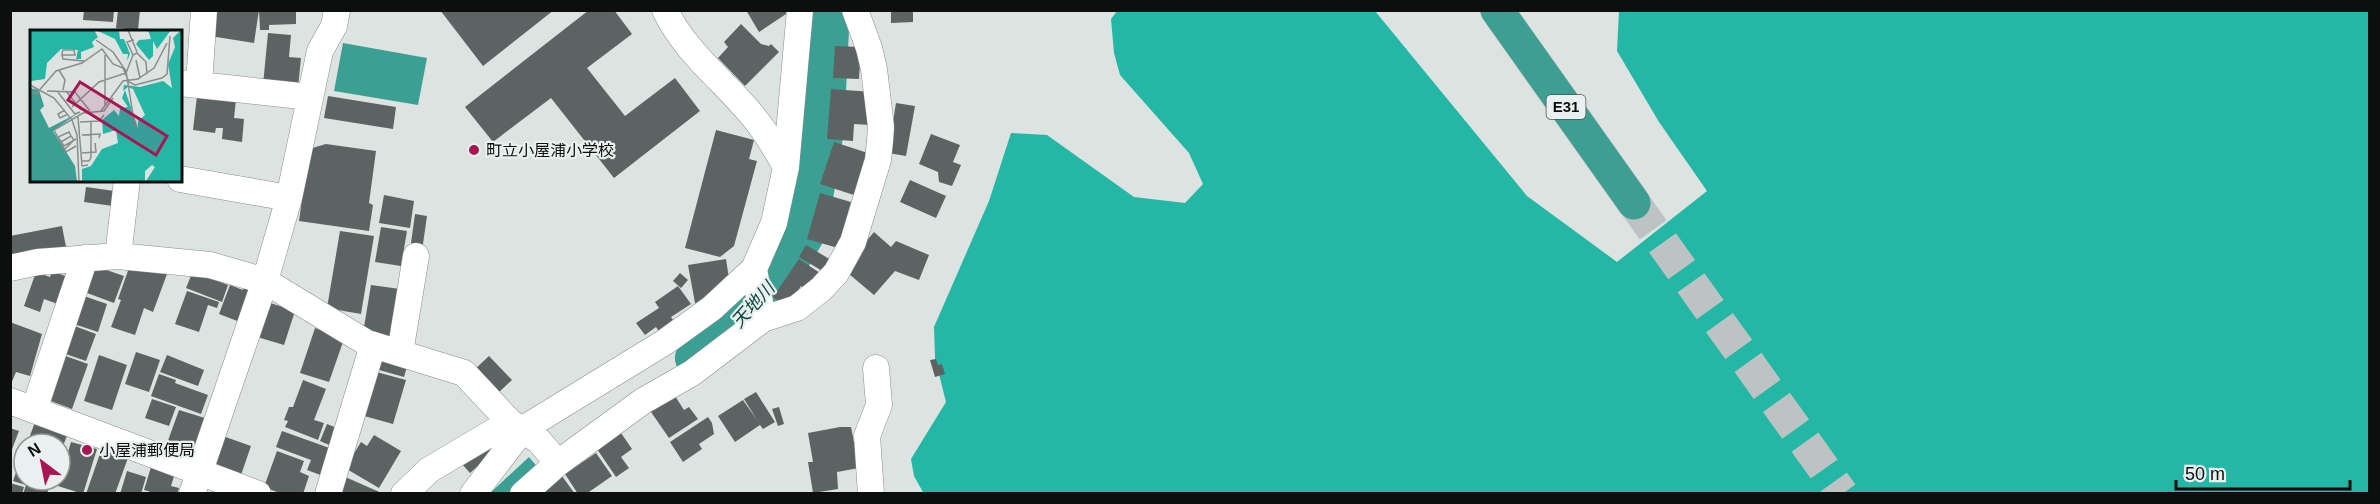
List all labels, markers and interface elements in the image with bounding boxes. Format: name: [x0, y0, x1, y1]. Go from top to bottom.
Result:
inset map: [30, 30, 182, 182]
road number: E31: [1546, 95, 1586, 119]
place label: 町立小屋浦小学校: [486, 142, 614, 159]
marker: 町立小屋浦小学校: [467, 143, 481, 157]
water label: 天地川: [728, 277, 780, 332]
north arrow: [12, 432, 72, 492]
text: N: [25, 439, 44, 460]
place label: 小屋浦郵便局: [99, 442, 195, 459]
marker: 小屋浦郵便局: [80, 443, 94, 457]
scale bar: [2176, 453, 2350, 491]
text: 50 m: [2185, 464, 2225, 484]

